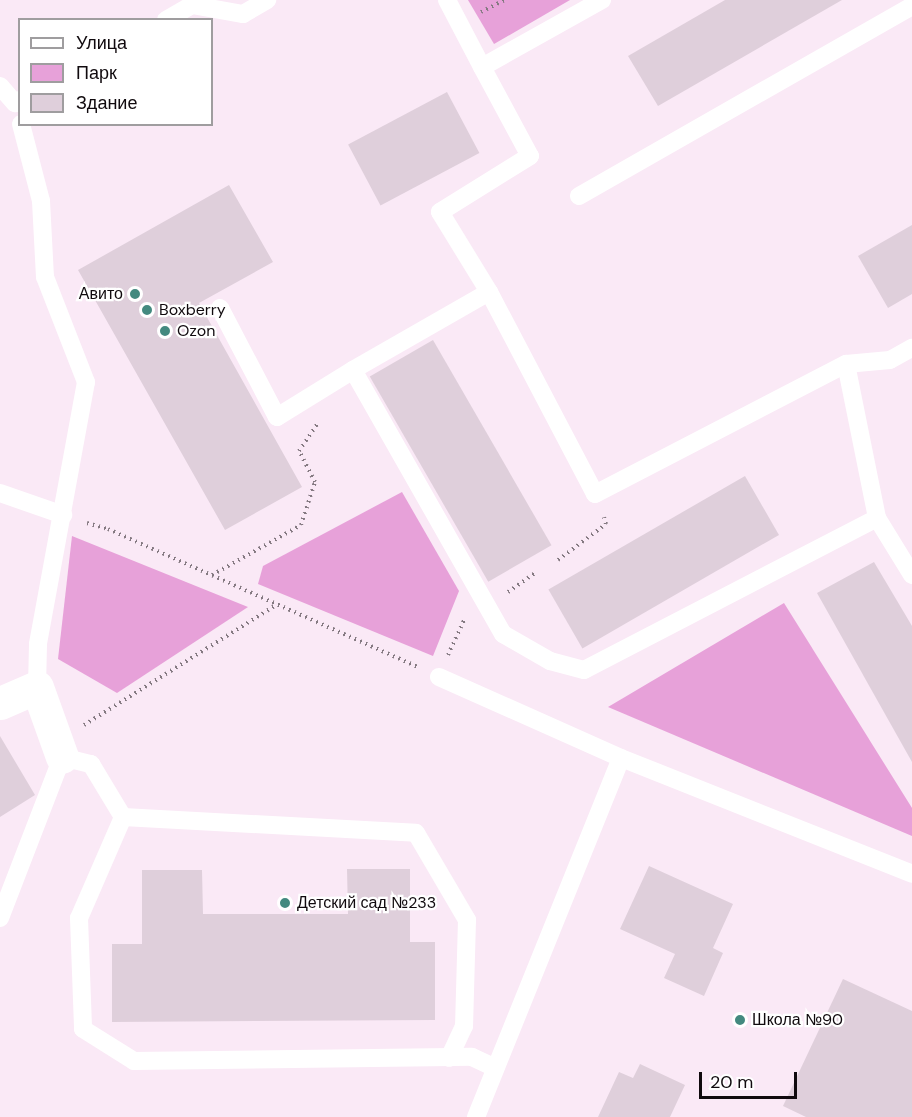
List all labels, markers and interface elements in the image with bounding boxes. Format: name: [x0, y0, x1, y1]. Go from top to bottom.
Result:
legend: [18, 18, 213, 126]
text: Улица: [76, 31, 127, 55]
text: Парк: [76, 61, 117, 85]
text: Здание: [76, 91, 137, 115]
place label: Авито: [79, 284, 123, 304]
marker: Авито: [128, 287, 142, 301]
place label: Boxberry: [159, 300, 226, 320]
marker: Boxberry: [140, 303, 154, 317]
place label: Ozon: [177, 321, 215, 341]
marker: Ozon: [158, 324, 172, 338]
place label: Детский сад №233: [297, 893, 436, 913]
marker: Детский сад №233: [278, 896, 292, 910]
place label: Школа №90: [752, 1010, 843, 1030]
marker: Школа №90: [733, 1013, 747, 1027]
scale bar: [702, 1060, 800, 1098]
text: 20 m: [710, 1070, 753, 1094]

